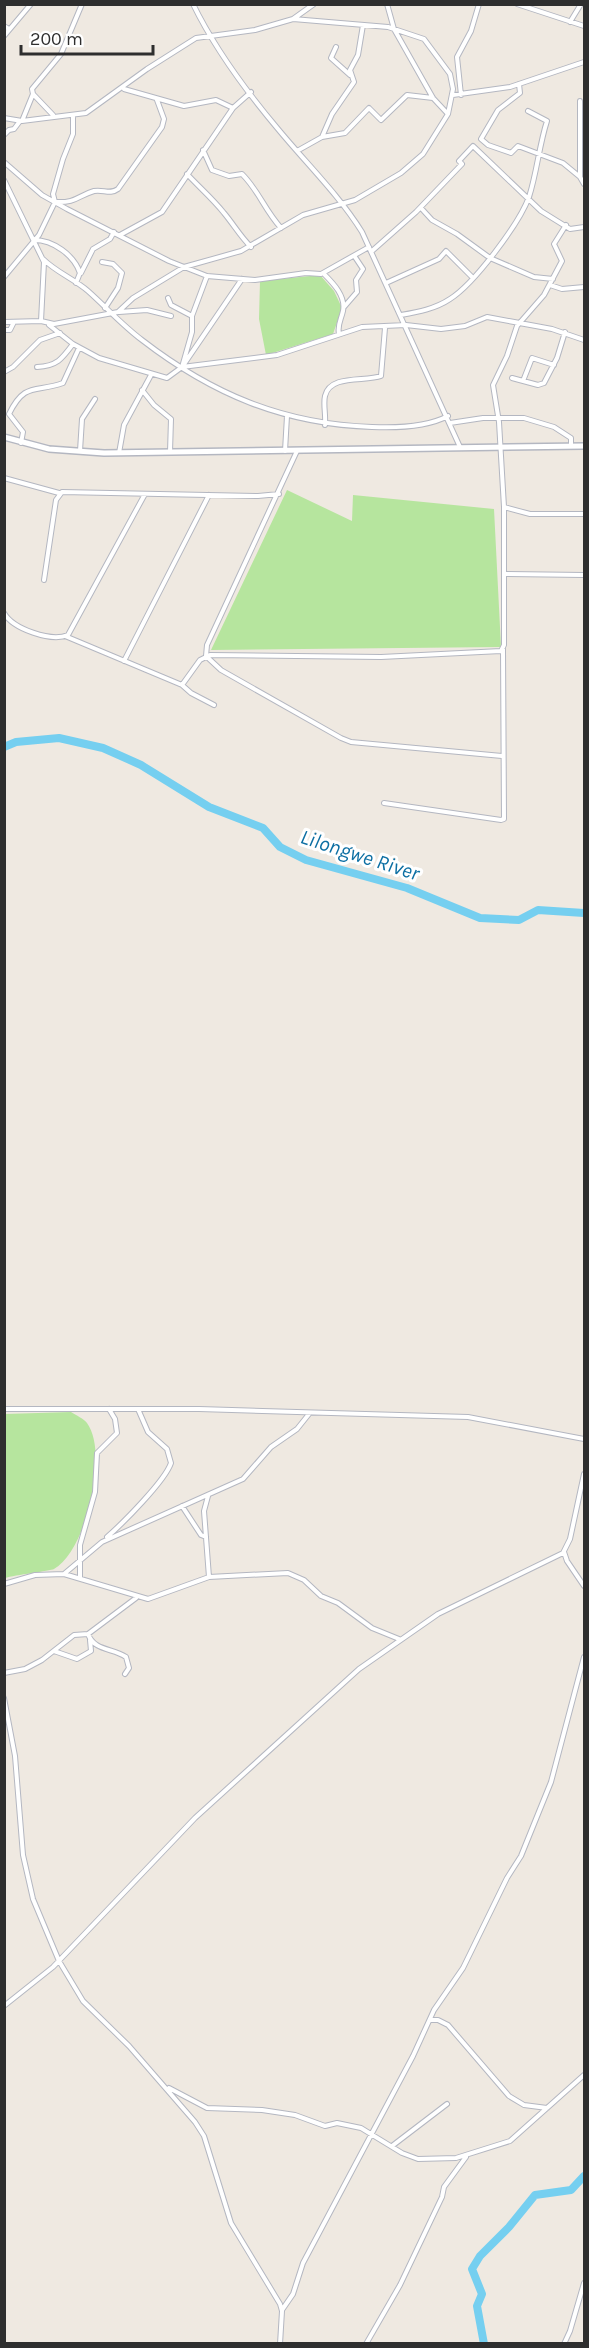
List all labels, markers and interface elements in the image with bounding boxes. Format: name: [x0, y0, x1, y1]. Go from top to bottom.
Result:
scale bar: [21, 18, 153, 56]
text: 200 m: [30, 28, 83, 50]
water label: Lilongwe River: [297, 824, 423, 886]

